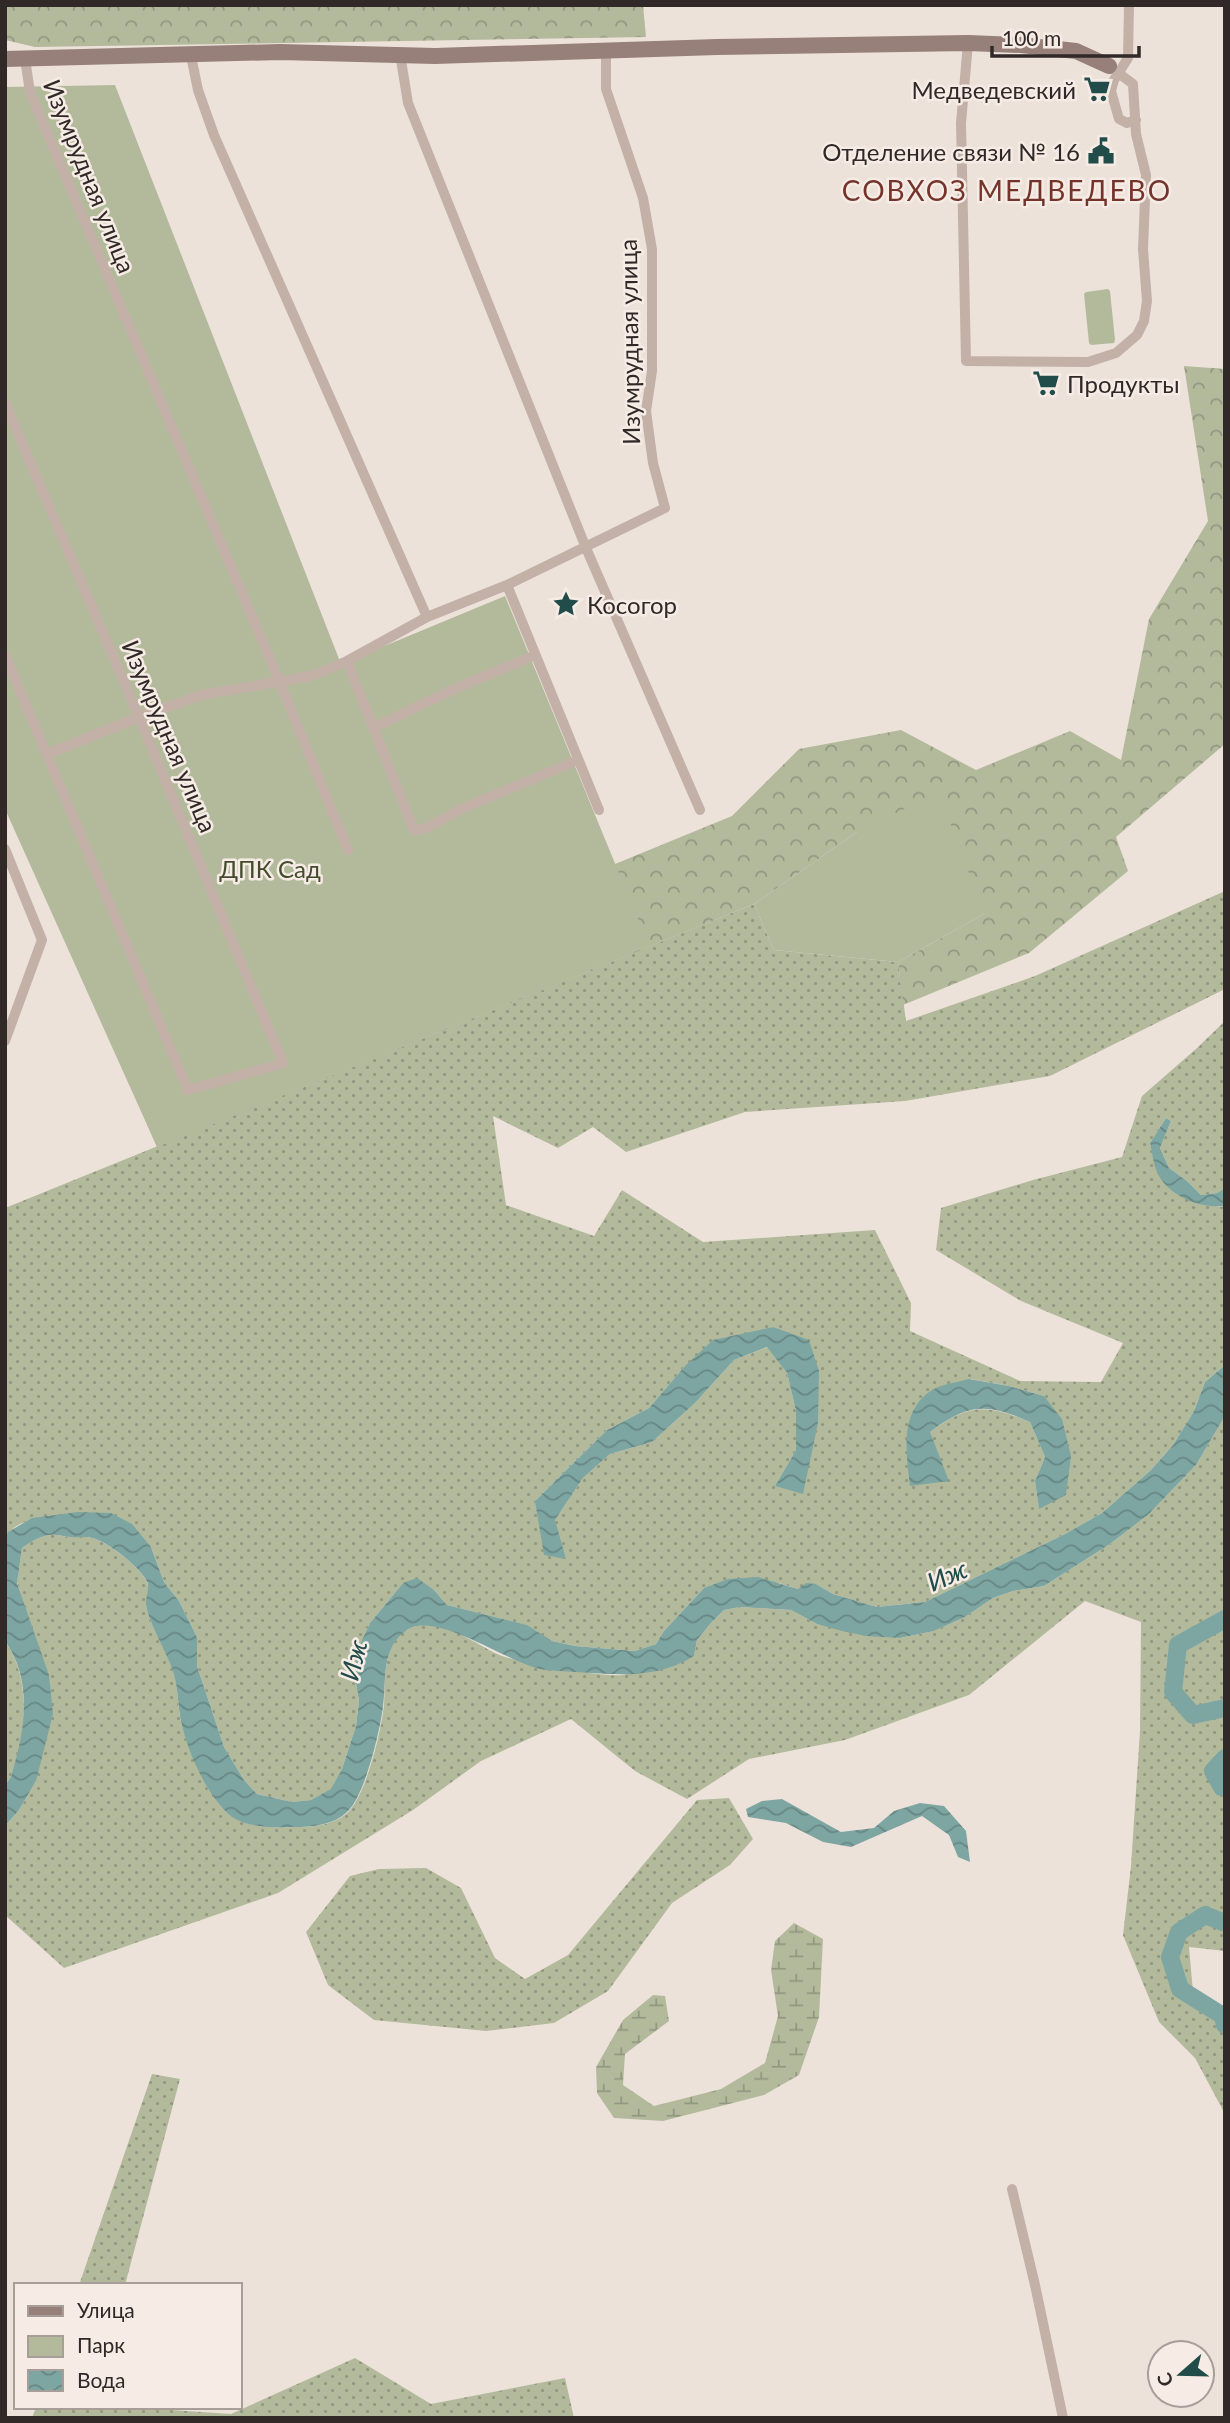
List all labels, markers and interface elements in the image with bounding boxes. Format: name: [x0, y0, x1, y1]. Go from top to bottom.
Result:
scale bar: [992, 14, 1139, 58]
text: 100 m: [1002, 25, 1061, 50]
supermarket icon: Медведевский: [1082, 74, 1112, 104]
street label: Изумрудная улица: [38, 75, 142, 277]
place label: Медведевский: [911, 75, 1076, 104]
public building icon: Отделение связи № 16: [1086, 136, 1116, 166]
place label: Отделение связи № 16: [822, 137, 1080, 166]
district label: СОВХОЗ МЕДВЕДЕВО: [842, 173, 1172, 207]
street label: Изумрудная улица: [613, 239, 645, 445]
supermarket icon: Продукты: [1031, 368, 1061, 398]
place label: Продукты: [1067, 369, 1180, 398]
place icon: Косогор: [551, 589, 581, 619]
place label: Косогор: [587, 590, 677, 619]
street label: Изумрудная улица: [116, 636, 224, 836]
park label: ДПК Сад: [219, 854, 321, 883]
water label: Иж: [922, 1552, 972, 1598]
water label: Иж: [333, 1636, 374, 1684]
legend: [14, 2283, 242, 2409]
text: Улица: [77, 2297, 135, 2322]
text: Парк: [77, 2332, 125, 2357]
north arrow: [1146, 2339, 1216, 2409]
text: Вода: [77, 2367, 125, 2392]
text: С: [1151, 2370, 1178, 2390]

